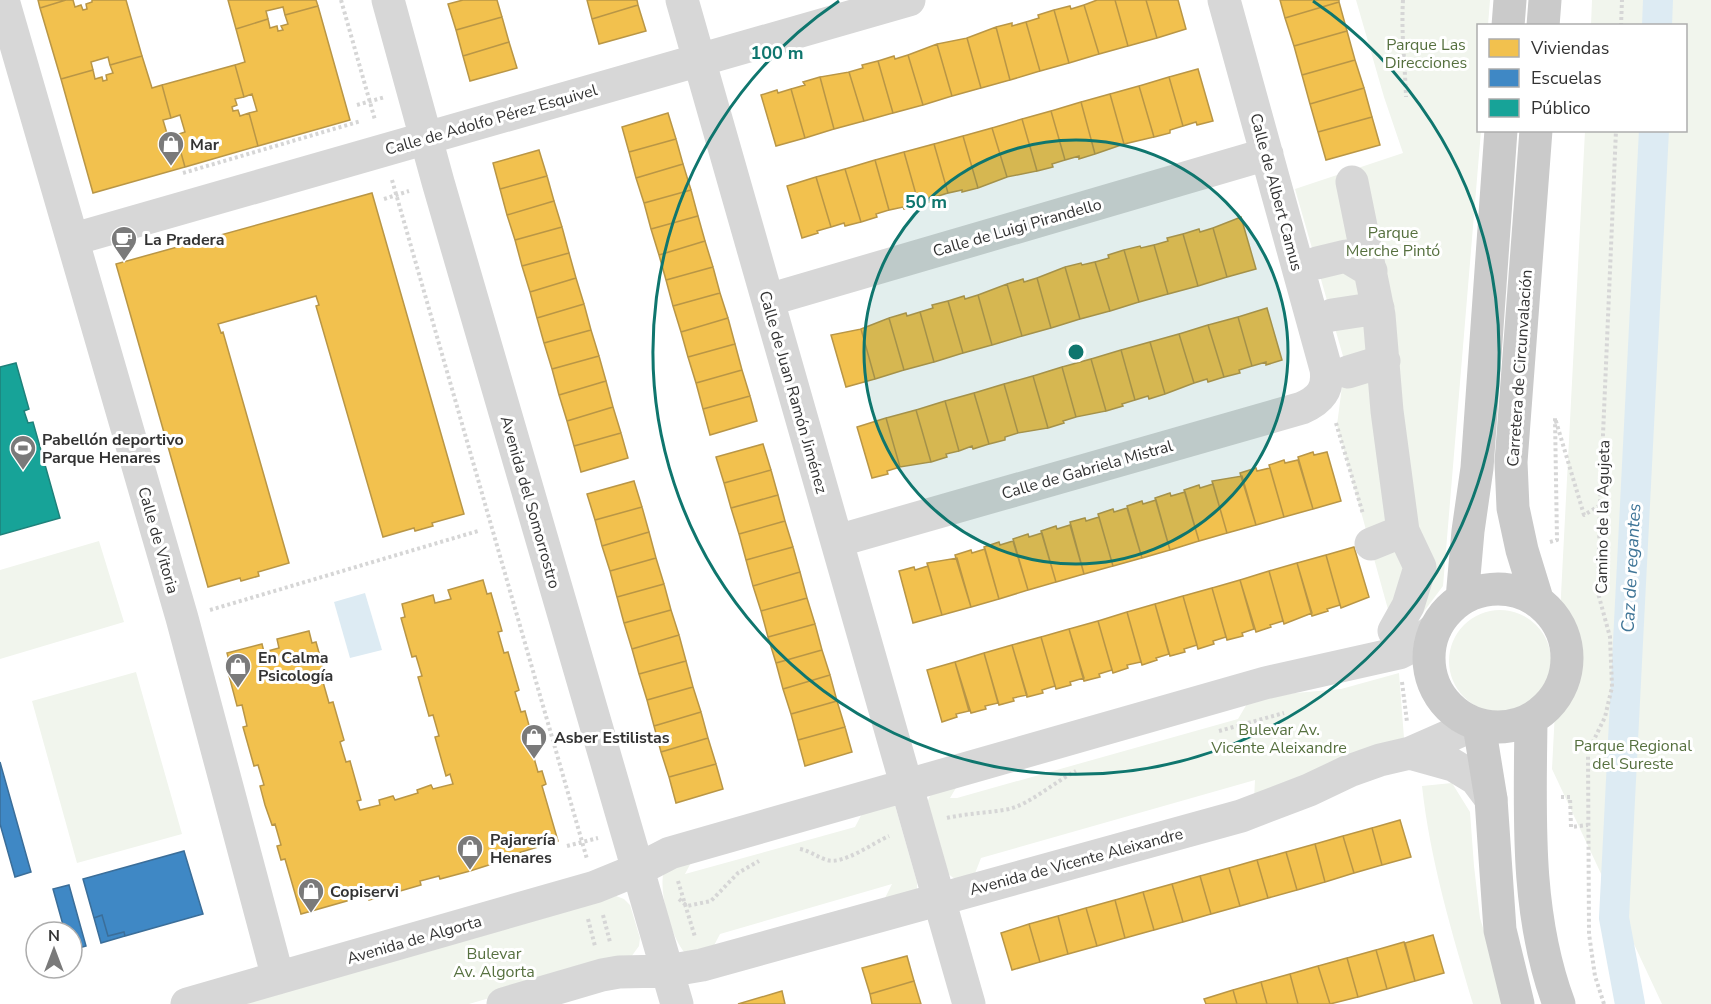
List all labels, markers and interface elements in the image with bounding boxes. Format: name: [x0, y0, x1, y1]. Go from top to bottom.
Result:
legend: [1477, 24, 1687, 132]
park label: Parque Las Direcciones: [1385, 34, 1467, 74]
text: Viviendas: [1530, 36, 1610, 60]
text: 100 m: [750, 41, 804, 65]
text: Escuelas: [1531, 66, 1602, 90]
street label: Calle de Adolfo Pérez Esquivel: [383, 79, 600, 161]
text: Público: [1531, 96, 1591, 120]
street label: Calle de Albert Camus: [1244, 111, 1308, 274]
shop icon: Mar: [156, 129, 186, 167]
place label: Mar: [190, 134, 220, 156]
text: 50 m: [905, 190, 947, 214]
street label: Calle de Luigi Pirandello: [930, 193, 1104, 263]
park label: Parque Merche Pintó: [1346, 222, 1440, 262]
cafe icon: La Pradera: [109, 224, 139, 262]
place label: La Pradera: [144, 229, 225, 251]
street label: Carretera de Circunvalación: [1502, 269, 1538, 467]
street label: Calle de Juan Ramón Jiménez: [754, 288, 833, 496]
centre of rings: [1066, 342, 1086, 362]
street label: Avenida del Somorrostro: [495, 413, 565, 591]
place label: Pabellón deportivo Parque Henares: [42, 429, 184, 469]
sports icon: Pabellón deportivo Parque Henares: [8, 433, 38, 471]
street label: Calle de Gabriela Mistral: [999, 435, 1176, 505]
street label: Camino de la Agujeta: [1591, 440, 1615, 594]
street label: Calle de Vitoria: [132, 484, 184, 596]
water label: Caz de regantes: [1616, 503, 1646, 633]
place label: En Calma Psicología: [258, 647, 333, 687]
shop icon: En Calma Psicología: [223, 651, 253, 689]
park label: Bulevar Av. Vicente Aleixandre: [1210, 719, 1347, 759]
shop icon: Asber Estilistas: [519, 722, 549, 760]
place label: Asber Estilistas: [554, 727, 670, 749]
park label: Parque Regional del Sureste: [1574, 735, 1692, 775]
street label: Avenida de Vicente Aleixandre: [967, 823, 1185, 901]
place label: Pajarería Henares: [490, 829, 556, 869]
shop icon: Pajarería Henares: [455, 833, 485, 871]
shop icon: Copiservi: [296, 876, 326, 914]
place label: Copiservi: [330, 881, 399, 903]
street label: Avenida de Algorta: [344, 910, 484, 970]
north arrow: [24, 920, 84, 980]
text: N: [48, 925, 60, 947]
park label: Bulevar Av. Algorta: [453, 943, 535, 983]

